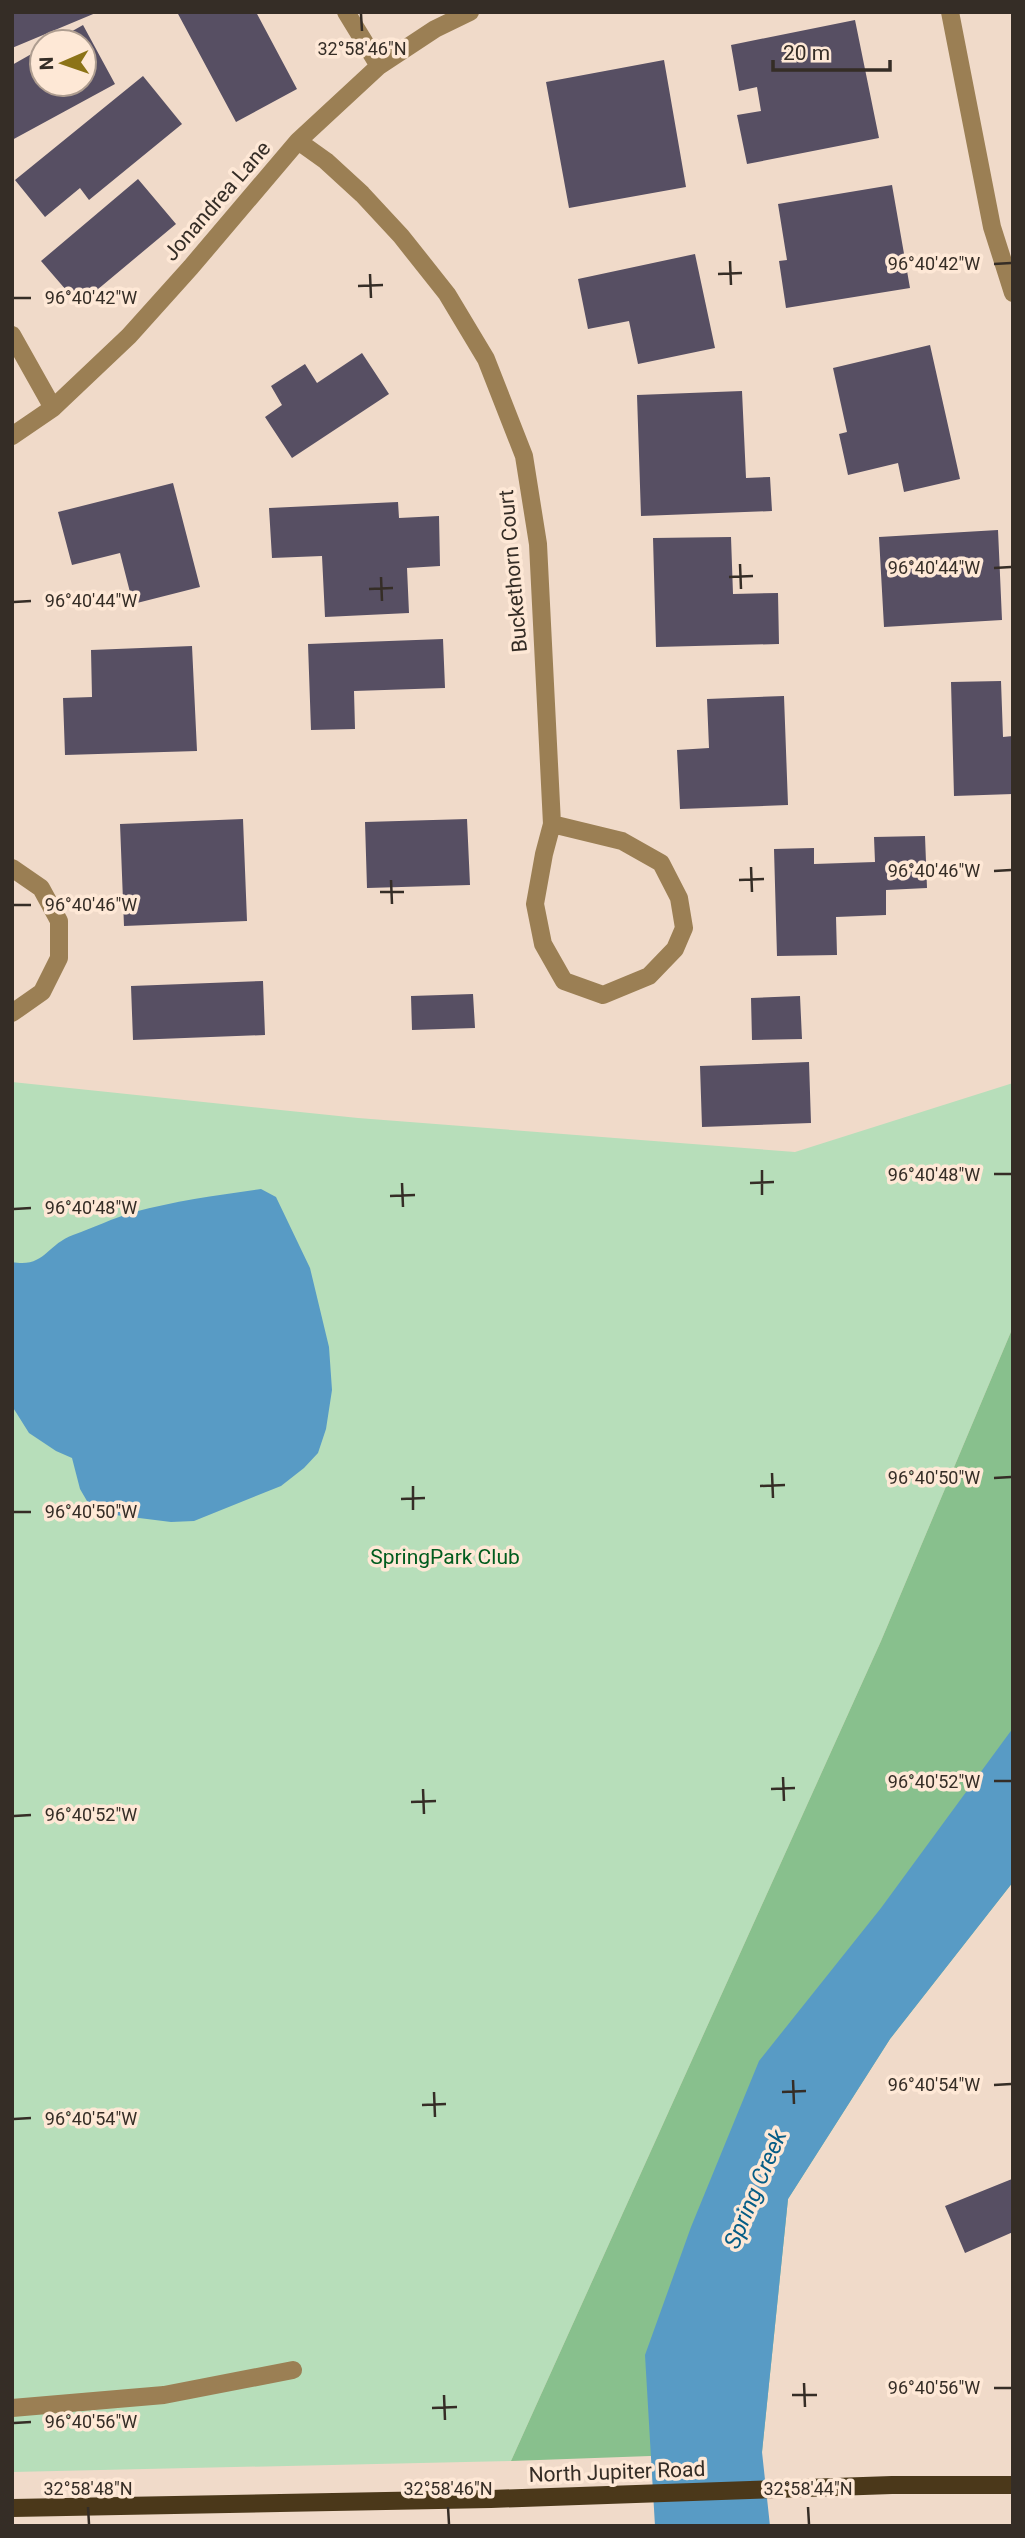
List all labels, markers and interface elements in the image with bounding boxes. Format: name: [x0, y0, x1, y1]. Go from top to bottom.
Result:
north arrow: [28, 28, 98, 98]
scale bar: [773, 28, 890, 72]
text: 32°58'46"N: [317, 38, 407, 59]
text: 20 m: [783, 41, 830, 65]
text: N: [35, 56, 58, 71]
street label: Jonandrea Lane: [159, 136, 275, 266]
text: 96°40'42"W: [888, 253, 980, 274]
text: 96°40'42"W: [45, 287, 137, 308]
street label: Buckethorn Court: [494, 489, 532, 653]
text: 96°40'44"W: [888, 557, 980, 578]
text: 96°40'44"W: [45, 590, 137, 611]
text: 96°40'46"W: [888, 860, 980, 881]
text: 96°40'46"W: [45, 894, 137, 915]
text: 96°40'48"W: [888, 1164, 980, 1185]
text: 96°40'48"W: [45, 1197, 137, 1218]
text: 96°40'50"W: [888, 1467, 980, 1488]
text: 96°40'50"W: [45, 1501, 137, 1522]
park label: SpringPark Club: [370, 1545, 520, 1569]
text: 96°40'52"W: [888, 1771, 980, 1792]
text: 96°40'52"W: [45, 1804, 137, 1825]
text: 96°40'54"W: [888, 2074, 980, 2095]
text: 96°40'54"W: [45, 2108, 137, 2129]
water label: Spring Creek: [718, 2125, 793, 2253]
text: 96°40'56"W: [888, 2377, 980, 2398]
text: 96°40'56"W: [45, 2411, 137, 2432]
street label: North Jupiter Road: [528, 2457, 706, 2487]
text: 32°58'48"N: [43, 2478, 133, 2499]
text: 32°58'46"N: [403, 2478, 493, 2499]
text: 32°58'44"N: [763, 2478, 853, 2499]

